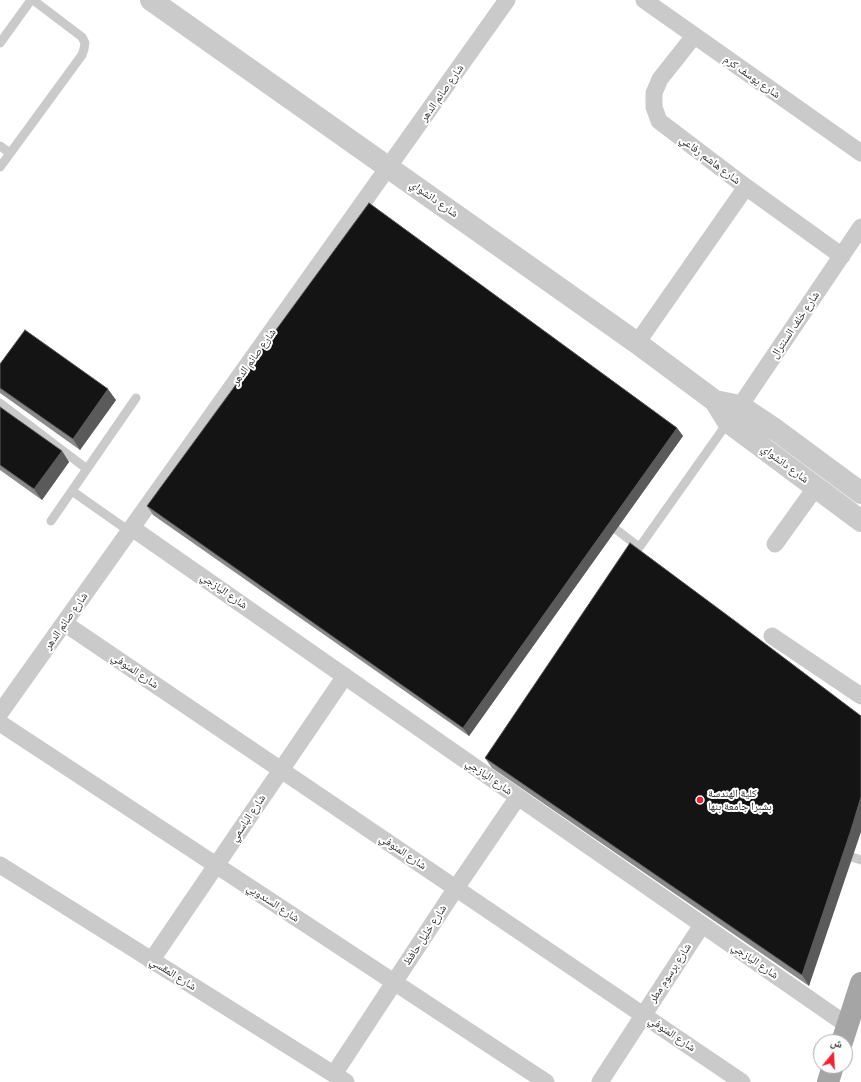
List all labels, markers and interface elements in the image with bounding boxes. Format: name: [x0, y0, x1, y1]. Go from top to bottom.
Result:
street label: شارع يوسف كرم: [721, 53, 783, 101]
street label: شارع صائم الدهر: [417, 62, 467, 124]
street label: شارع هاشم رفاعي: [677, 133, 743, 187]
street label: شارع دانشواي: [407, 178, 461, 220]
street label: شارع خلف السنترال: [768, 289, 822, 361]
street label: شارع صائم الدهر: [229, 326, 279, 388]
street label: شارع دانشواي: [759, 442, 811, 486]
street label: شارع اليازجي: [198, 570, 250, 612]
street label: شارع صائم الدهر: [41, 590, 91, 652]
street label: شارع المنوفي: [109, 651, 161, 691]
street label: شارع اليازجي: [463, 756, 515, 798]
place label: كلية الهندسة بشبرا جامعة بنها: [708, 787, 772, 813]
street label: شارع الباسمي: [227, 792, 269, 844]
marker: كلية الهندسة بشبرا جامعة بنها: [695, 795, 705, 805]
street label: شارع المنوفي: [377, 832, 429, 872]
street label: شارع السندوبي: [244, 881, 302, 925]
street label: شارع خليل حافظ: [401, 902, 449, 968]
street label: شارع اليازجي: [729, 940, 781, 982]
street label: شارع برسوم مطر: [646, 941, 694, 1005]
street label: شارع المقسي: [147, 955, 199, 993]
street label: شارع المنوفي: [646, 1014, 698, 1054]
north arrow: [813, 1034, 853, 1074]
text: ش: [829, 1035, 844, 1051]

